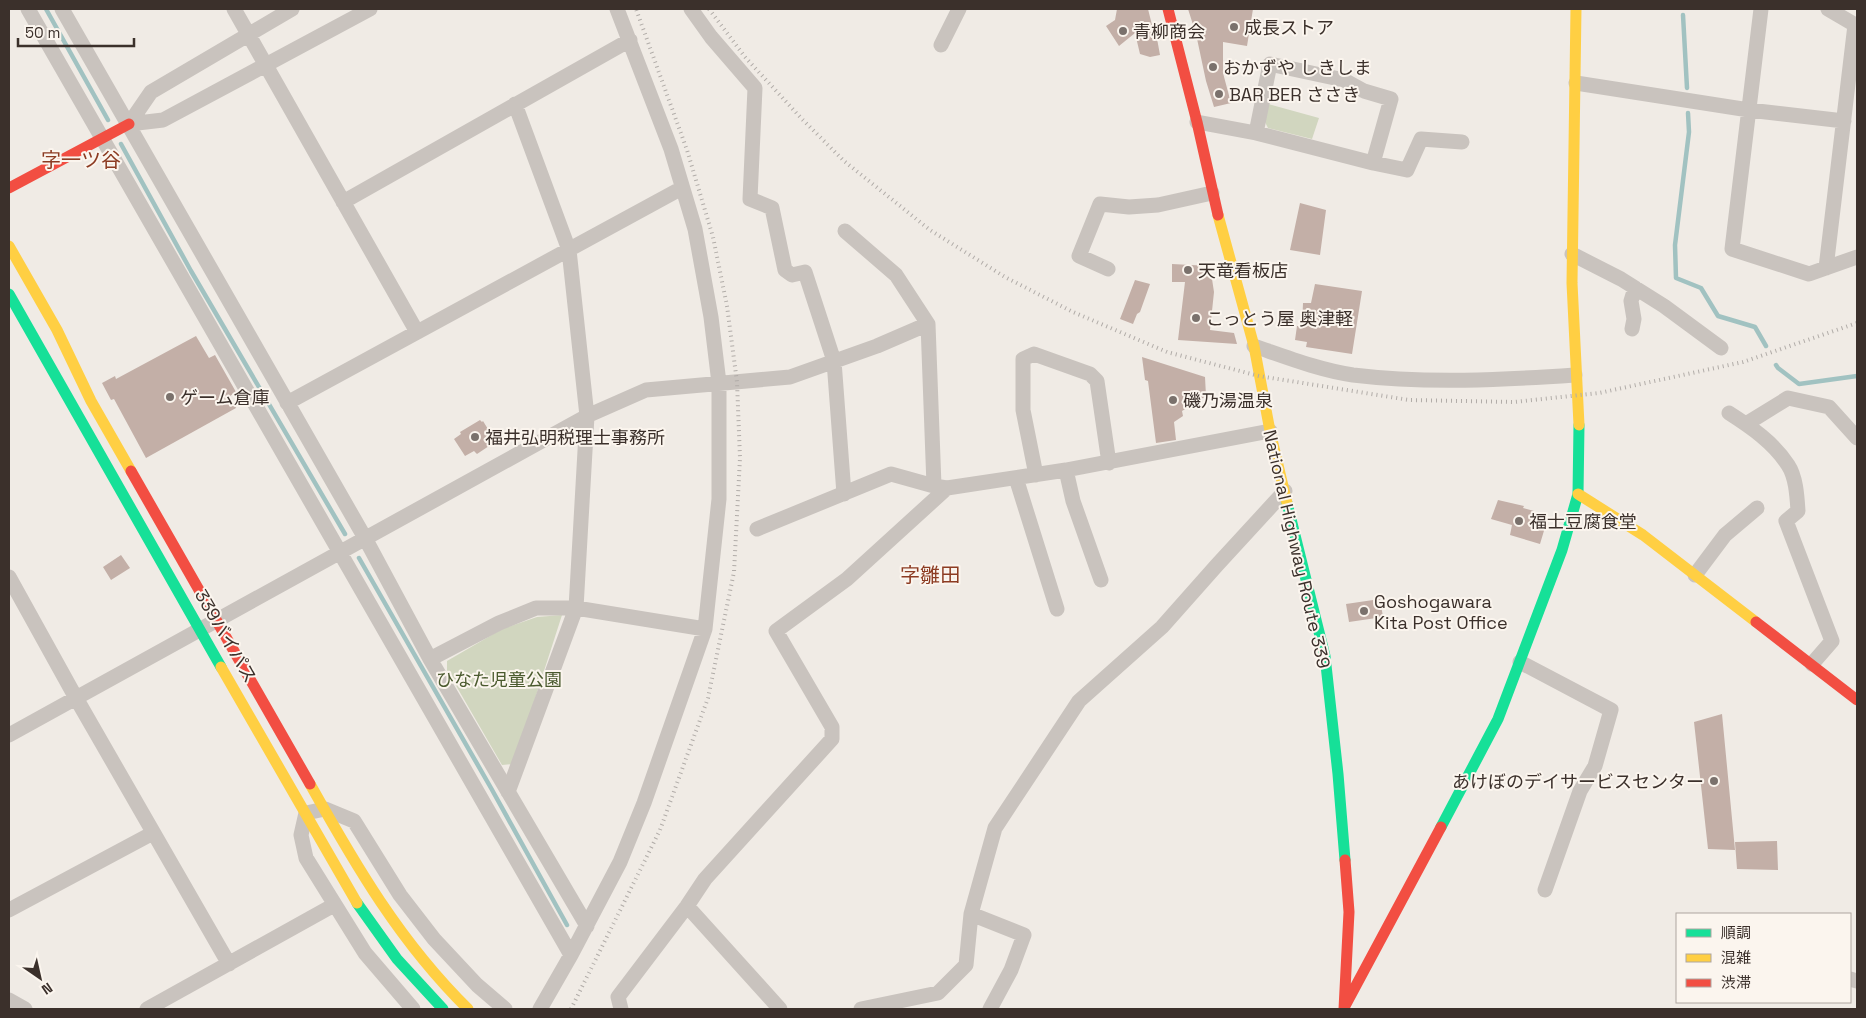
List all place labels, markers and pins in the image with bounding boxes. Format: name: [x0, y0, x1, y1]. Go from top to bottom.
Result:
place label: 成長ストア: [1244, 16, 1334, 39]
place label: 青柳商会: [1133, 20, 1205, 43]
marker: 成長ストア: [1228, 21, 1240, 33]
marker: 青柳商会: [1117, 25, 1129, 37]
place label: おかずや しきしま: [1223, 56, 1372, 79]
marker: おかずや しきしま: [1207, 61, 1219, 73]
place label: BAR BER ささき: [1229, 83, 1360, 106]
marker: BAR BER ささき: [1213, 88, 1225, 100]
place label: 天竜看板店: [1198, 259, 1288, 282]
marker: 天竜看板店: [1182, 264, 1194, 276]
place label: こっとう屋 奥津軽: [1206, 307, 1353, 330]
marker: こっとう屋 奥津軽: [1190, 312, 1202, 324]
place label: ゲーム倉庫: [180, 386, 269, 409]
place label: 磯乃湯温泉: [1183, 389, 1273, 412]
marker: ゲーム倉庫: [164, 391, 176, 403]
marker: 磯乃湯温泉: [1167, 394, 1179, 406]
place label: 福井弘明税理士事務所: [485, 426, 665, 449]
marker: 福井弘明税理士事務所: [469, 431, 481, 443]
place label: 福士豆腐食堂: [1529, 510, 1637, 533]
marker: 福士豆腐食堂: [1513, 515, 1525, 527]
place label: Goshogawara Kita Post Office: [1374, 590, 1508, 634]
marker: Goshogawara Kita Post Office: [1358, 605, 1370, 617]
place label: あけぼのデイサービスセンター: [1452, 770, 1704, 793]
marker: あけぼのデイサービスセンター: [1708, 775, 1720, 787]

